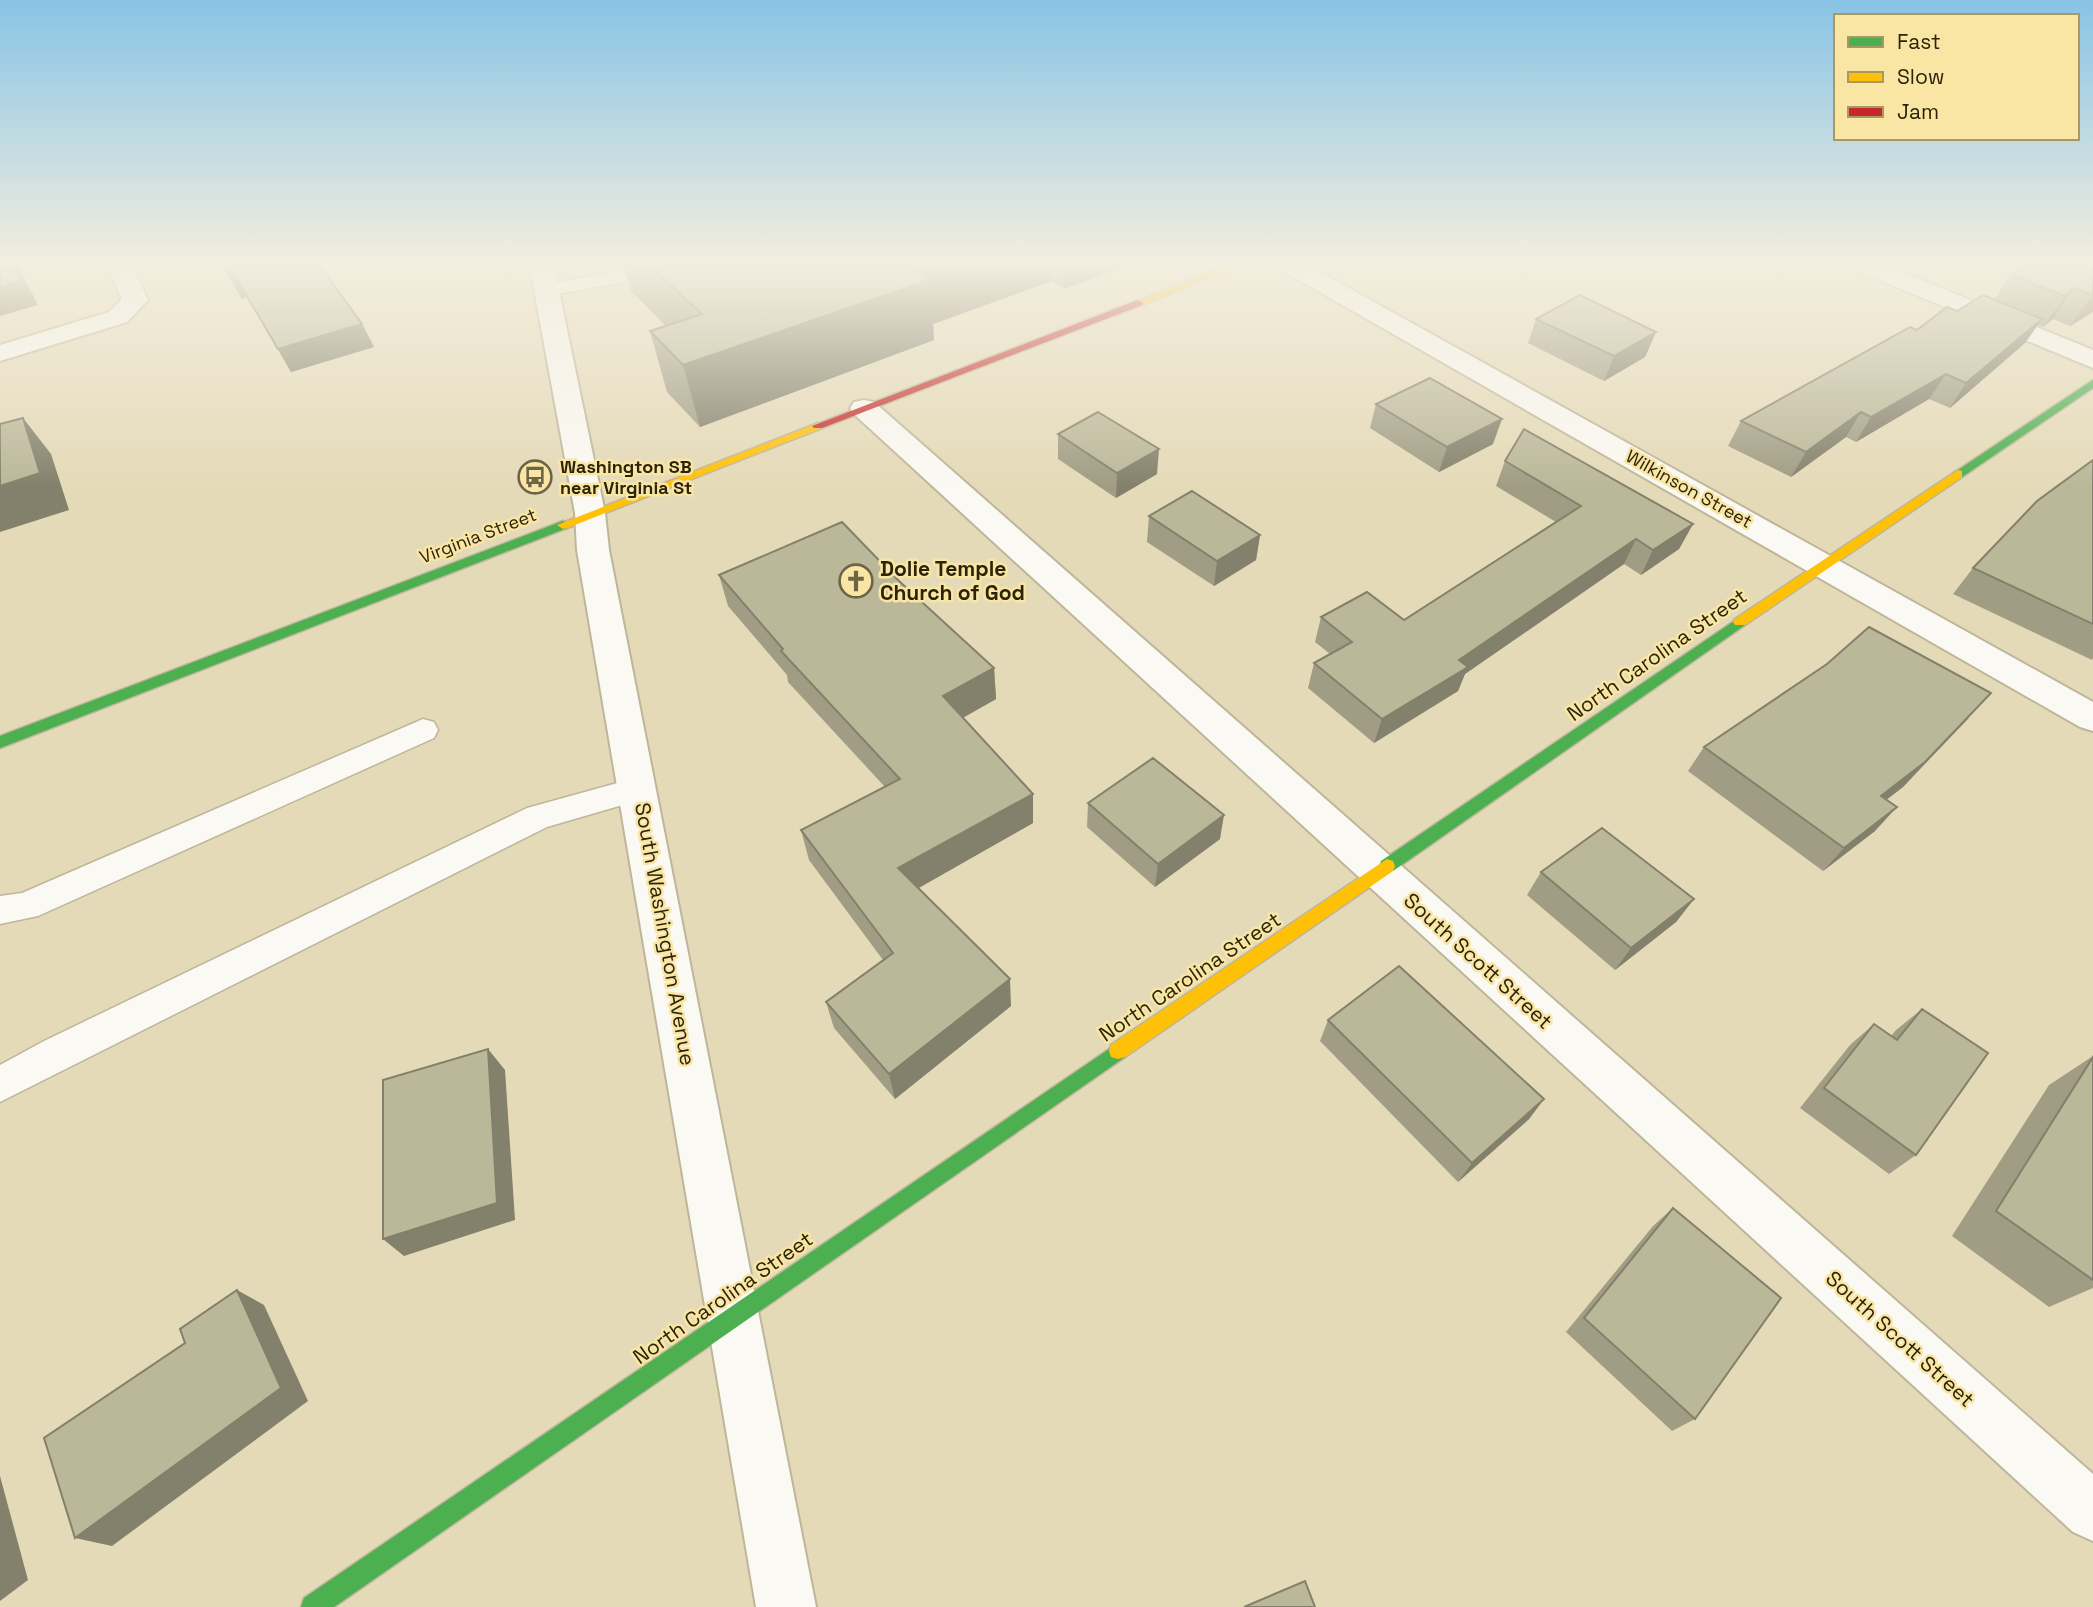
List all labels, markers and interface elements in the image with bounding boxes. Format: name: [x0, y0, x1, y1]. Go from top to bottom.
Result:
legend: [1834, 14, 2079, 140]
text: Fast: [1897, 28, 1941, 55]
text: Slow: [1897, 63, 1945, 90]
text: Jam: [1897, 98, 1939, 125]
street label: Wilkinson Street: [1622, 444, 1756, 533]
place label: Washington SB near Virginia St: [560, 455, 692, 499]
bus stop icon: Washington SB near Virginia St: [516, 458, 554, 496]
street label: Virginia Street: [416, 503, 540, 568]
place label: Dolie Temple Church of God: [880, 555, 1025, 606]
church icon: Dolie Temple Church of God: [837, 562, 875, 600]
street label: North Carolina Street: [1561, 582, 1752, 727]
street label: South Washington Avenue: [629, 800, 702, 1067]
street label: South Scott Street: [1398, 887, 1558, 1035]
street label: North Carolina Street: [1094, 906, 1286, 1048]
street label: North Carolina Street: [627, 1225, 818, 1370]
street label: South Scott Street: [1820, 1265, 1980, 1413]

